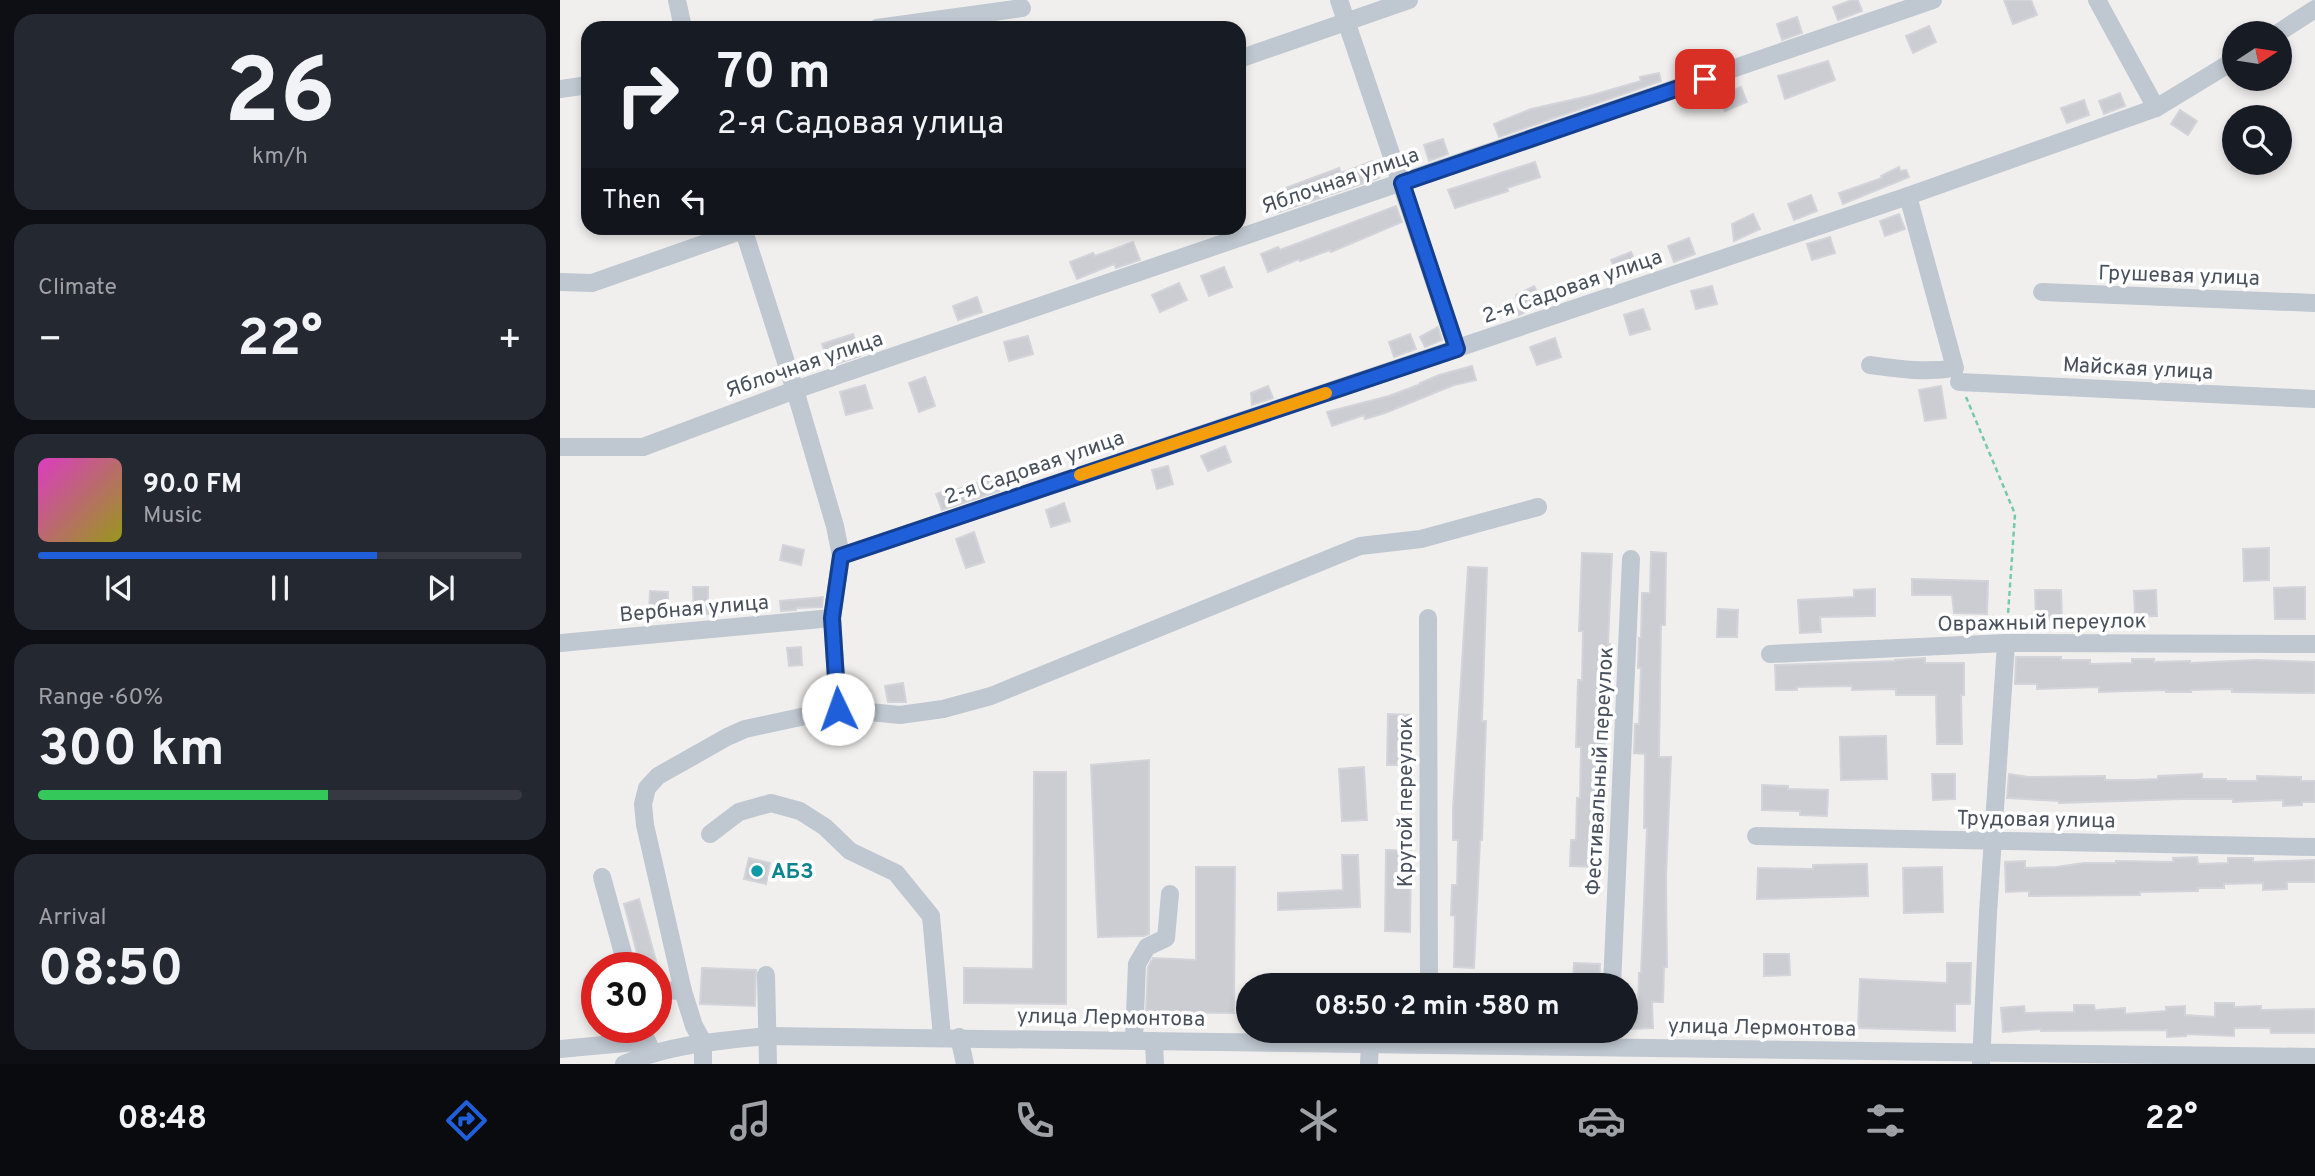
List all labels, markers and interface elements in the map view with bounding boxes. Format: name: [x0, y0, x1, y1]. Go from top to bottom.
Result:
north arrow: [2222, 21, 2292, 91]
map controls: [2222, 21, 2292, 175]
text: 26: [224, 40, 336, 155]
text: 70 m: [717, 44, 831, 106]
icon: right: [602, 49, 693, 140]
pin: [1675, 49, 1735, 109]
icon: arrive: [1686, 60, 1724, 98]
text: 2-я Садовая улица: [717, 105, 1004, 145]
button: search: [2222, 105, 2292, 175]
street label: Яблочная улица: [1258, 142, 1423, 221]
text: km/h: [252, 143, 308, 172]
icon: left: [675, 182, 713, 220]
text: Then: [602, 185, 661, 218]
street label: 2-я Садовая улица: [1479, 244, 1666, 331]
street label: Грушевая улица: [2098, 260, 2260, 293]
text: Climate: [38, 274, 117, 303]
text: 22°: [237, 308, 323, 374]
text: −: [38, 317, 63, 366]
text: +: [497, 317, 522, 366]
street label: Яблочная улица: [722, 326, 887, 405]
street label: Майская улица: [2062, 352, 2214, 387]
street label: 2-я Садовая улица: [941, 425, 1128, 512]
text: 90.0 FM: [143, 469, 242, 502]
text: Music: [143, 502, 203, 531]
icon: previous: [100, 569, 138, 607]
icon: pause: [261, 569, 299, 607]
icon: next: [422, 569, 460, 607]
street label: Вербная улица: [618, 590, 770, 629]
street label: Овражный переулок: [1937, 608, 2147, 639]
street label: Фестивальный переулок: [1580, 646, 1620, 896]
position arrow: [801, 672, 875, 746]
text: Range · 60%: [38, 684, 163, 713]
street label: Крутой переулок: [1393, 717, 1420, 887]
text: 300 km: [38, 718, 225, 784]
street label: Трудовая улица: [1956, 806, 2116, 835]
place label: АБЗ: [771, 859, 814, 886]
marker: АБЗ: [749, 863, 765, 879]
text: Arrival: [38, 904, 107, 933]
text: 08:50: [38, 938, 183, 1004]
speed limit sign: 30: [581, 952, 672, 1043]
text: 08:50 · 2 min · 580 m: [1315, 991, 1559, 1024]
street label: улица Лермонтова: [1017, 1003, 1205, 1034]
street label: улица Лермонтова: [1668, 1013, 1856, 1044]
icon: directions: [442, 1096, 491, 1145]
icon: music: [726, 1096, 775, 1145]
icon: phone: [1010, 1096, 1059, 1145]
icon: climate: [1294, 1096, 1343, 1145]
icon: car: [1577, 1096, 1626, 1145]
icon: filters: [1861, 1096, 1910, 1145]
text: 08:48: [117, 1100, 207, 1140]
text: 22°: [2145, 1100, 2198, 1140]

